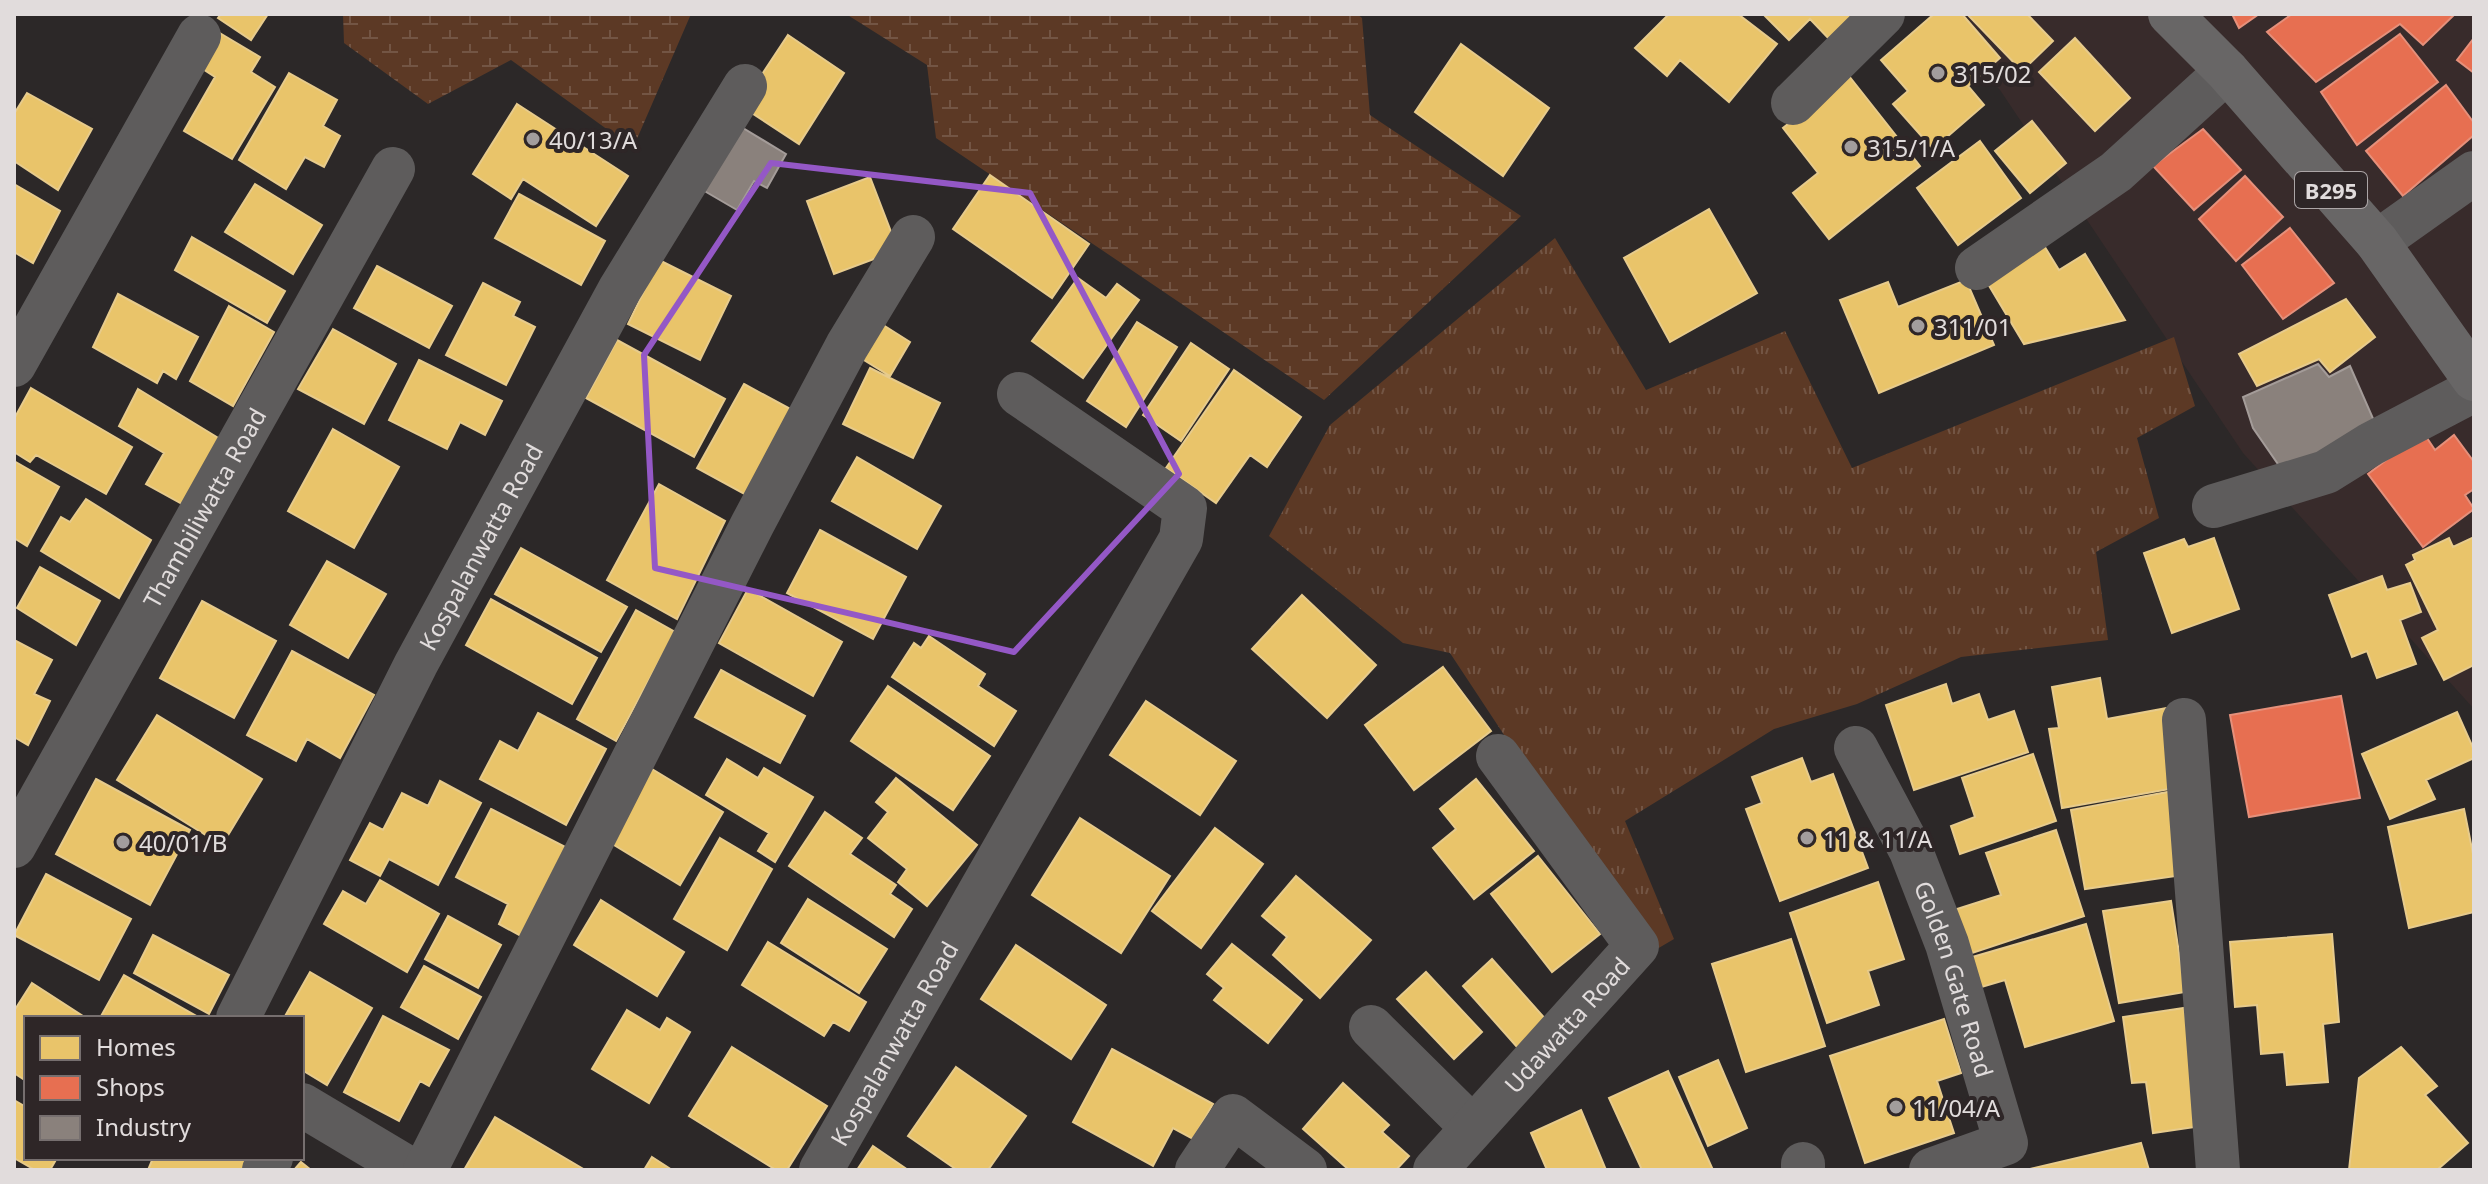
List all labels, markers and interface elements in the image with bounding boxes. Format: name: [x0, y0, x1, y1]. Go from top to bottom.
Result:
place label: 315/02: [1954, 57, 2032, 90]
marker: 315/02: [1929, 64, 1947, 82]
place label: 40/13/A: [549, 123, 638, 156]
marker: 40/13/A: [524, 130, 542, 148]
place label: 315/1/A: [1867, 131, 1956, 164]
marker: 315/1/A: [1842, 138, 1860, 156]
road number: B295: [2295, 172, 2367, 208]
place label: 311/01: [1934, 310, 2012, 343]
marker: 311/01: [1909, 317, 1927, 335]
street label: Thambiliwatta Road: [134, 401, 273, 613]
street label: Kospalanwatta Road: [410, 437, 550, 656]
place label: 11 & 11/A: [1823, 822, 1933, 855]
place label: 40/01/B: [139, 826, 227, 859]
marker: 11 & 11/A: [1798, 829, 1816, 847]
marker: 40/01/B: [114, 833, 132, 851]
street label: Golden Gate Road: [1907, 876, 2002, 1081]
street label: Kospalanwatta Road: [822, 935, 965, 1152]
street label: Udawatta Road: [1496, 949, 1636, 1100]
legend: [24, 1016, 304, 1160]
text: Homes: [96, 1030, 176, 1063]
text: Shops: [96, 1070, 165, 1103]
place label: 11/04/A: [1912, 1091, 2001, 1124]
marker: 11/04/A: [1887, 1098, 1905, 1116]
text: Industry: [96, 1110, 192, 1143]

